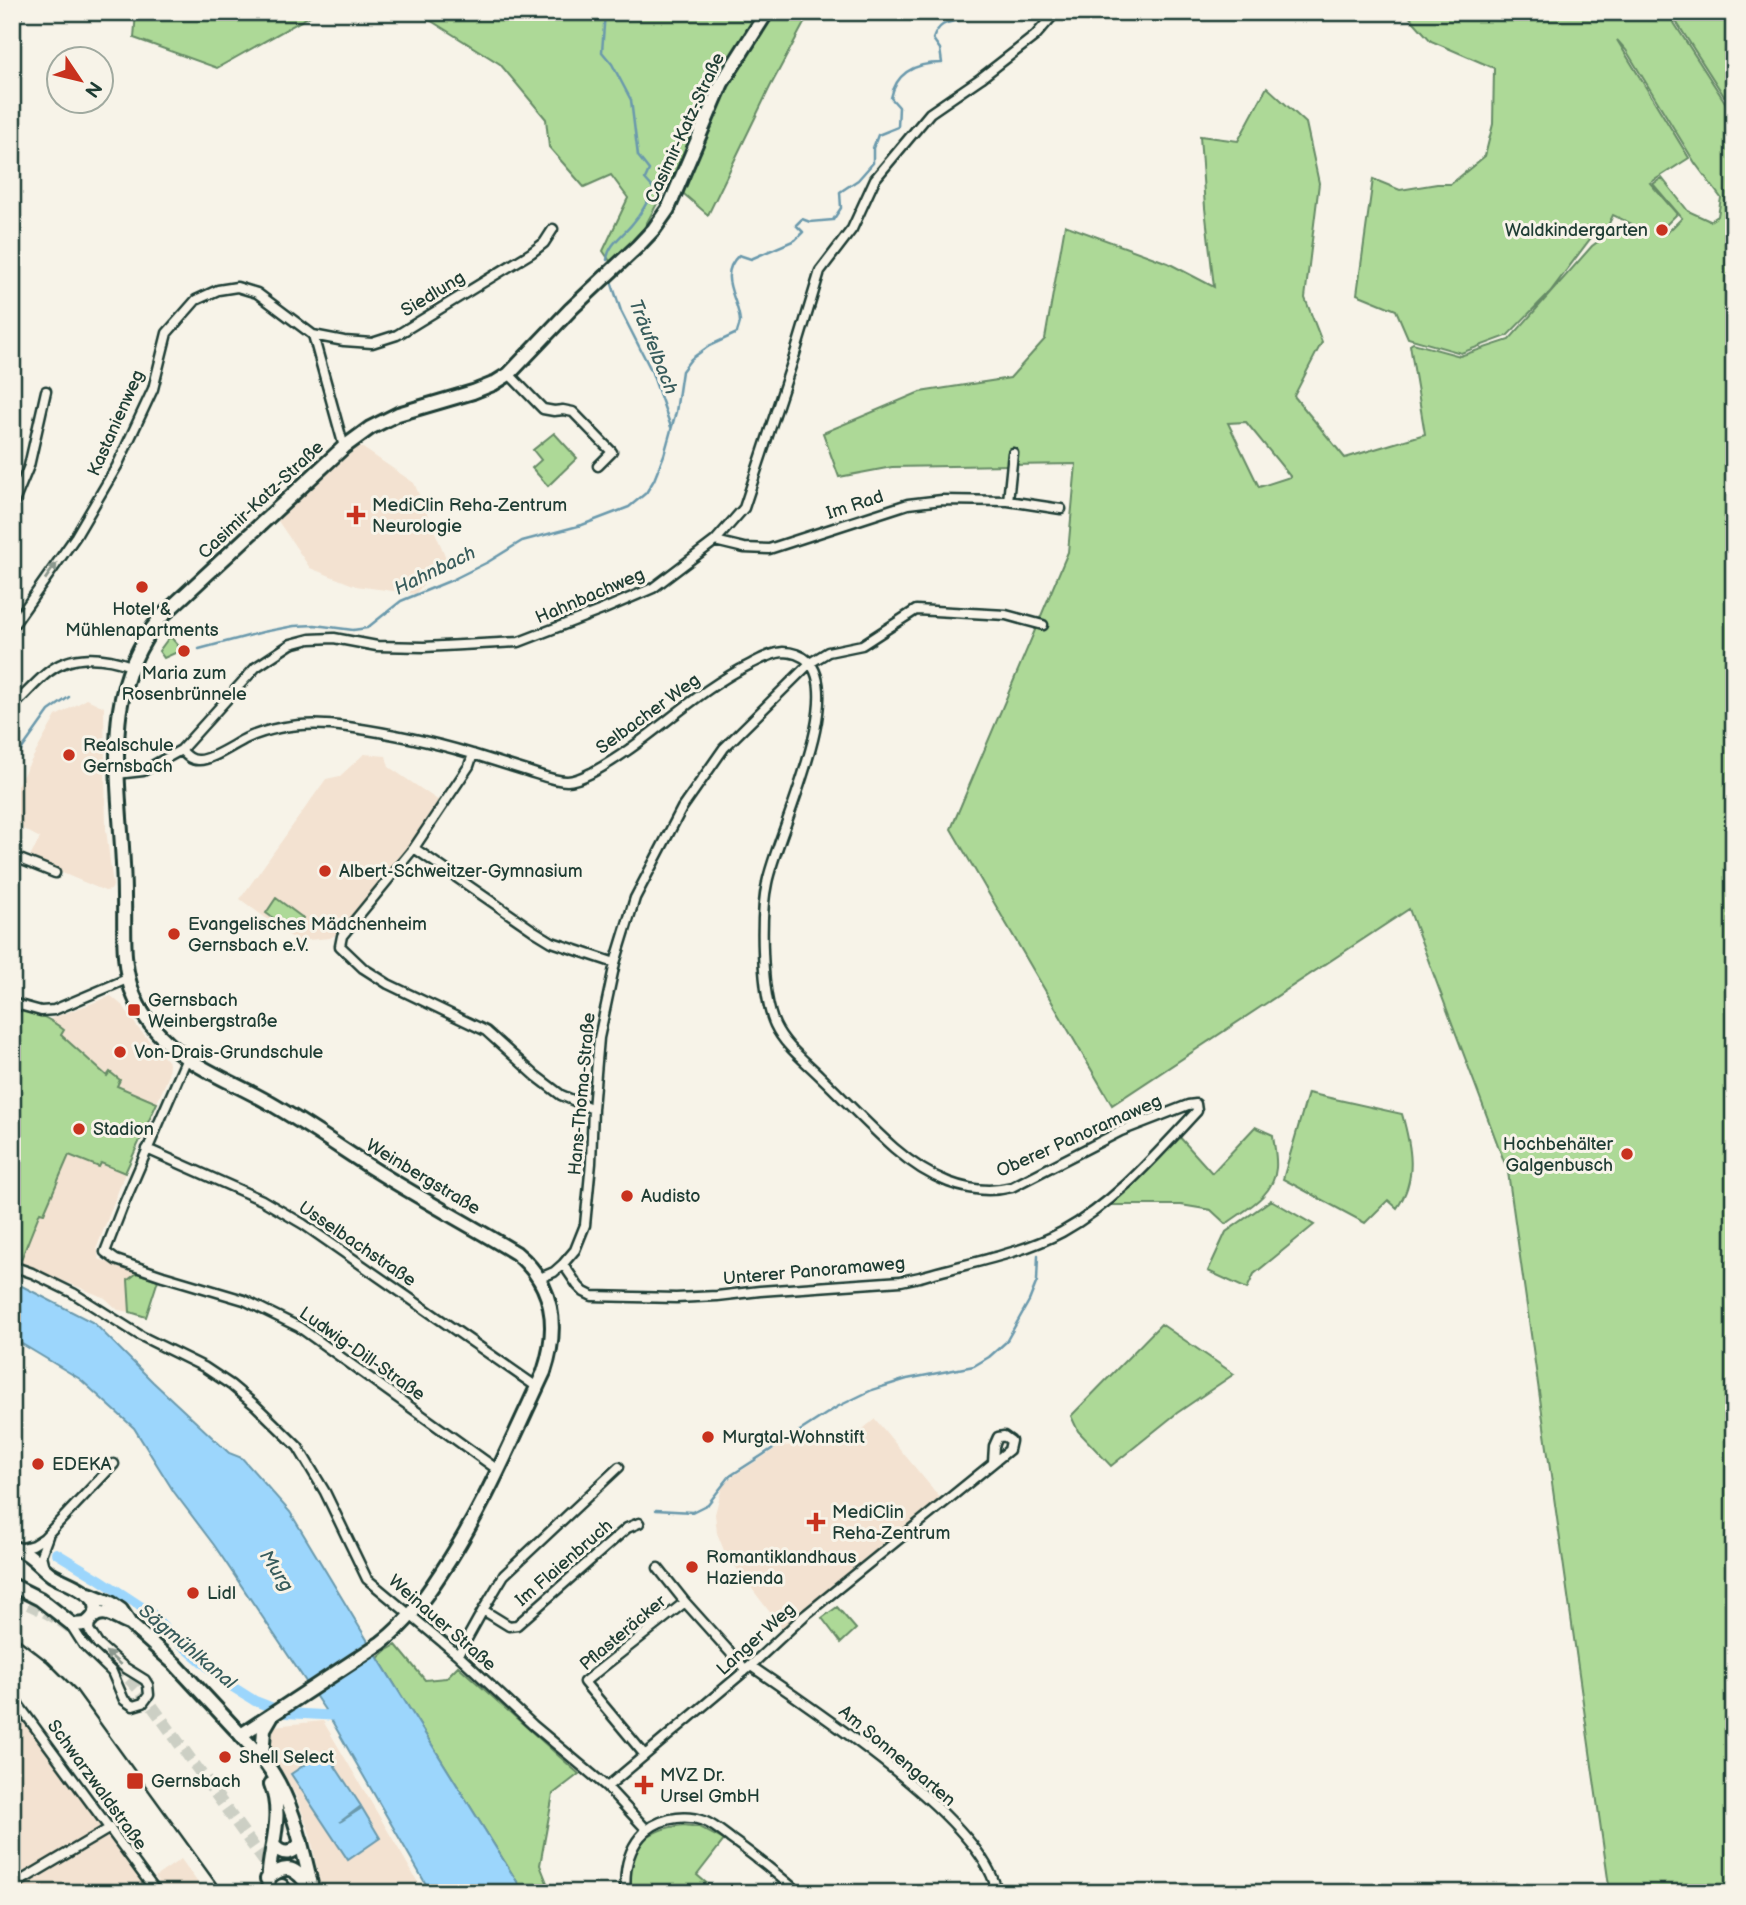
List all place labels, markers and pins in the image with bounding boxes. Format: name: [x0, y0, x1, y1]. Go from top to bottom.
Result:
place label: Waldkindergarten: [1505, 220, 1648, 241]
marker: Waldkindergarten: [1654, 222, 1670, 238]
place label: MediClin Reha-Zentrum Neurologie: [372, 495, 567, 537]
marker: MediClin Reha-Zentrum Neurologie: [346, 505, 366, 525]
marker: Hotel & Mühlenapartments: [134, 579, 150, 595]
place label: Hotel & Mühlenapartments: [65, 599, 219, 641]
marker: Maria zum Rosenbrünnele: [176, 643, 192, 659]
place label: Maria zum Rosenbrünnele: [121, 663, 247, 705]
place label: Realschule Gernsbach: [83, 735, 174, 777]
marker: Realschule Gernsbach: [61, 747, 77, 763]
place label: Albert-Schweitzer-Gymnasium: [339, 861, 583, 882]
marker: Albert-Schweitzer-Gymnasium: [317, 863, 333, 879]
place label: Evangelisches Mädchenheim Gernsbach e.V.: [188, 914, 427, 956]
marker: Evangelisches Mädchenheim Gernsbach e.V.: [166, 926, 182, 942]
place label: Gernsbach Weinbergstraße: [148, 990, 278, 1032]
marker: Gernsbach Weinbergstraße: [126, 1002, 142, 1018]
place label: Von-Drais-Grundschule: [134, 1042, 324, 1063]
marker: Von-Drais-Grundschule: [112, 1044, 128, 1060]
place label: Stadion: [93, 1119, 154, 1140]
marker: Stadion: [71, 1121, 87, 1137]
place label: Hochbehälter Galgenbusch: [1503, 1134, 1613, 1176]
marker: Hochbehälter Galgenbusch: [1619, 1146, 1635, 1162]
place label: Audisto: [641, 1186, 701, 1207]
marker: Audisto: [619, 1188, 635, 1204]
place label: Murgtal-Wohnstift: [722, 1427, 865, 1448]
marker: Murgtal-Wohnstift: [700, 1429, 716, 1445]
place label: EDEKA: [52, 1454, 111, 1475]
marker: EDEKA: [30, 1456, 46, 1472]
place label: MediClin Reha-Zentrum: [832, 1502, 950, 1544]
marker: MediClin Reha-Zentrum: [806, 1512, 826, 1532]
place label: Romantiklandhaus Hazienda: [706, 1547, 857, 1589]
marker: Romantiklandhaus Hazienda: [684, 1559, 700, 1575]
place label: Lidl: [207, 1583, 236, 1604]
marker: Lidl: [185, 1585, 201, 1601]
place label: Shell Select: [239, 1747, 335, 1768]
marker: Shell Select: [217, 1749, 233, 1765]
place label: MVZ Dr. Ursel GmbH: [660, 1765, 760, 1807]
marker: Gernsbach: [125, 1771, 145, 1791]
place label: Gernsbach: [151, 1771, 241, 1792]
marker: MVZ Dr. Ursel GmbH: [634, 1775, 654, 1795]

